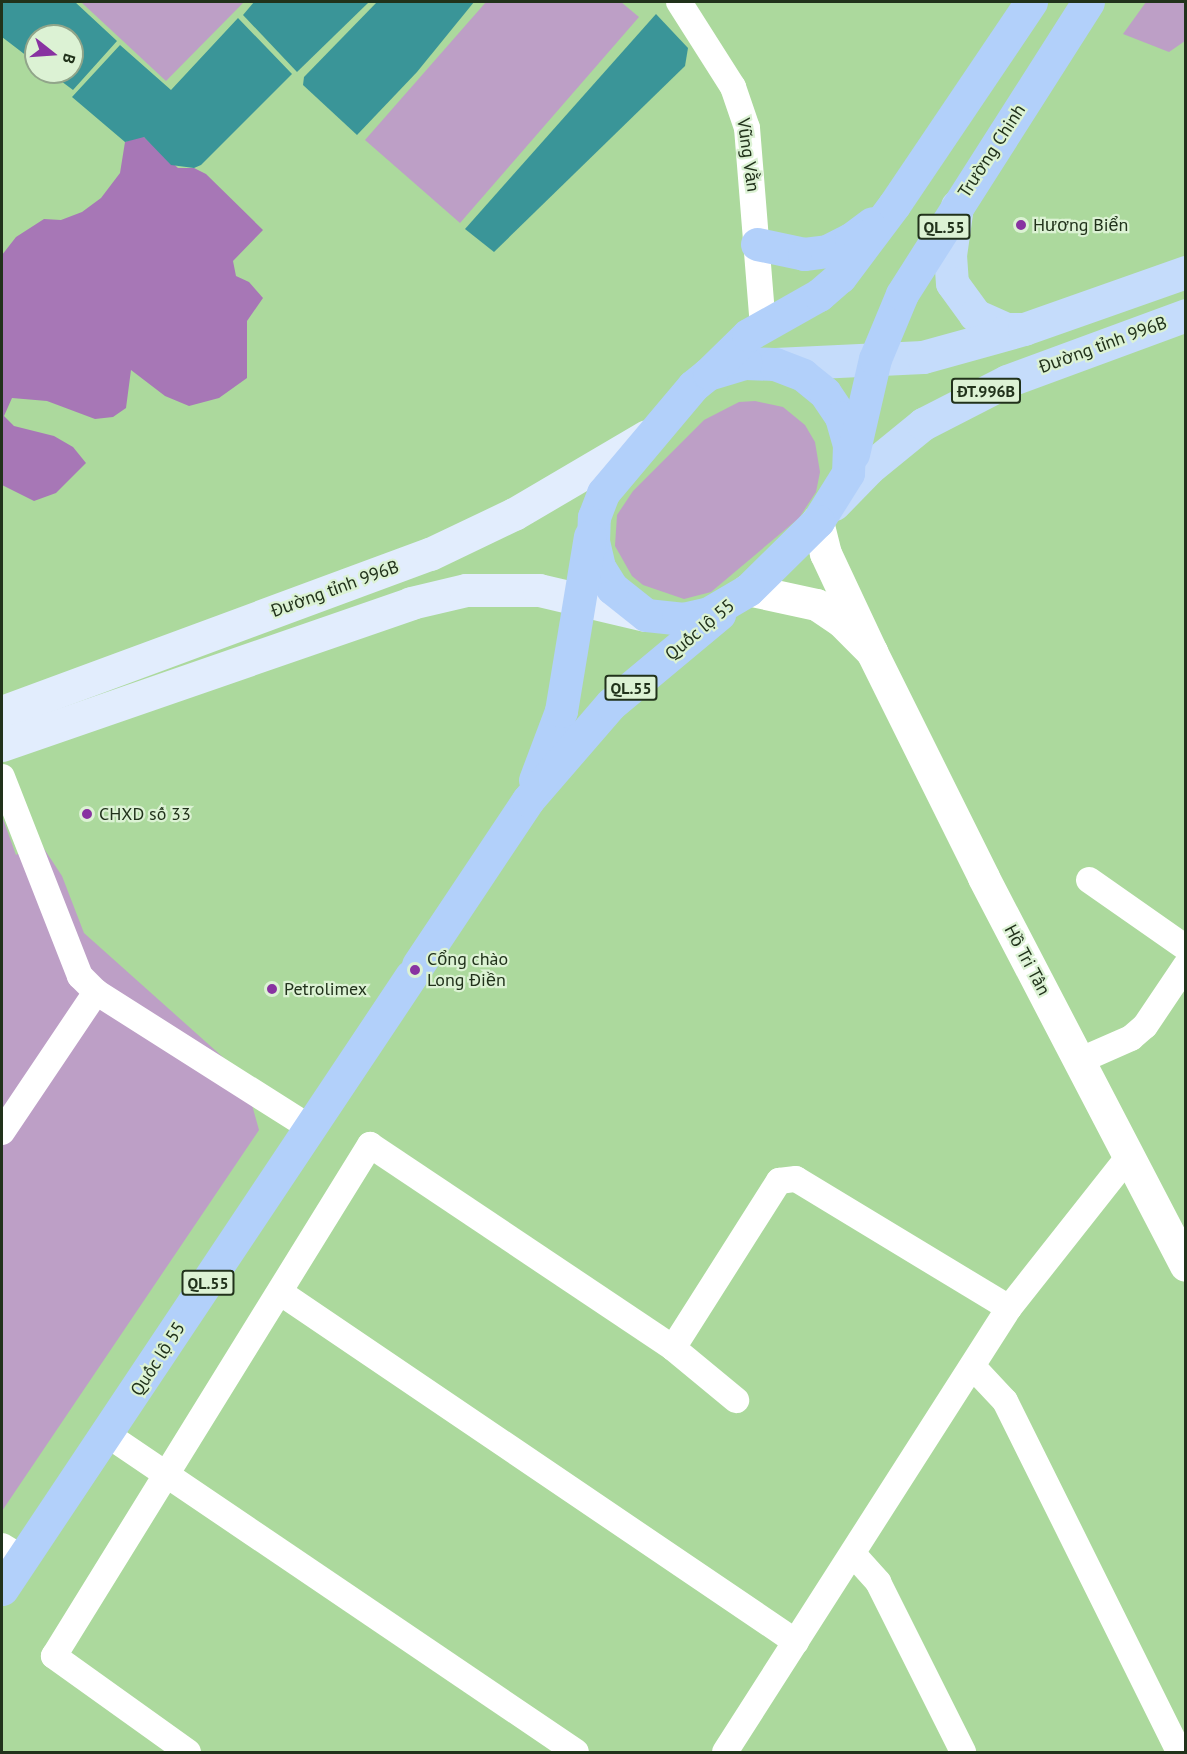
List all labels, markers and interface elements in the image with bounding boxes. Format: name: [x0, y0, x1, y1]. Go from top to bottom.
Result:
north arrow: [24, 24, 84, 84]
text: B: [58, 51, 80, 66]
street label: Trường Chinh: [954, 100, 1030, 202]
street label: Vũng Vằn: [732, 117, 764, 193]
road number: QL.55: [917, 214, 971, 240]
place label: Hương Biển: [1033, 214, 1128, 236]
marker: Hương Biển: [1014, 218, 1028, 232]
street label: Đường tỉnh 996B: [1036, 312, 1170, 378]
road number: ĐT.996B: [950, 378, 1022, 404]
street label: Đường tỉnh 996B: [268, 556, 402, 622]
street label: Quốc lộ 55: [661, 595, 739, 665]
road number: QL.55: [604, 675, 658, 701]
place label: CHXD số 33: [99, 803, 191, 825]
marker: CHXD số 33: [80, 807, 94, 821]
street label: Hồ Tri Tân: [999, 920, 1055, 1000]
place label: Cổng chào Long Điền: [427, 949, 508, 992]
marker: Cổng chào Long Điền: [408, 963, 422, 977]
place label: Petrolimex: [284, 978, 367, 1000]
marker: Petrolimex: [265, 982, 279, 996]
road number: QL.55: [181, 1270, 235, 1296]
street label: Quốc lộ 55: [126, 1318, 190, 1400]

